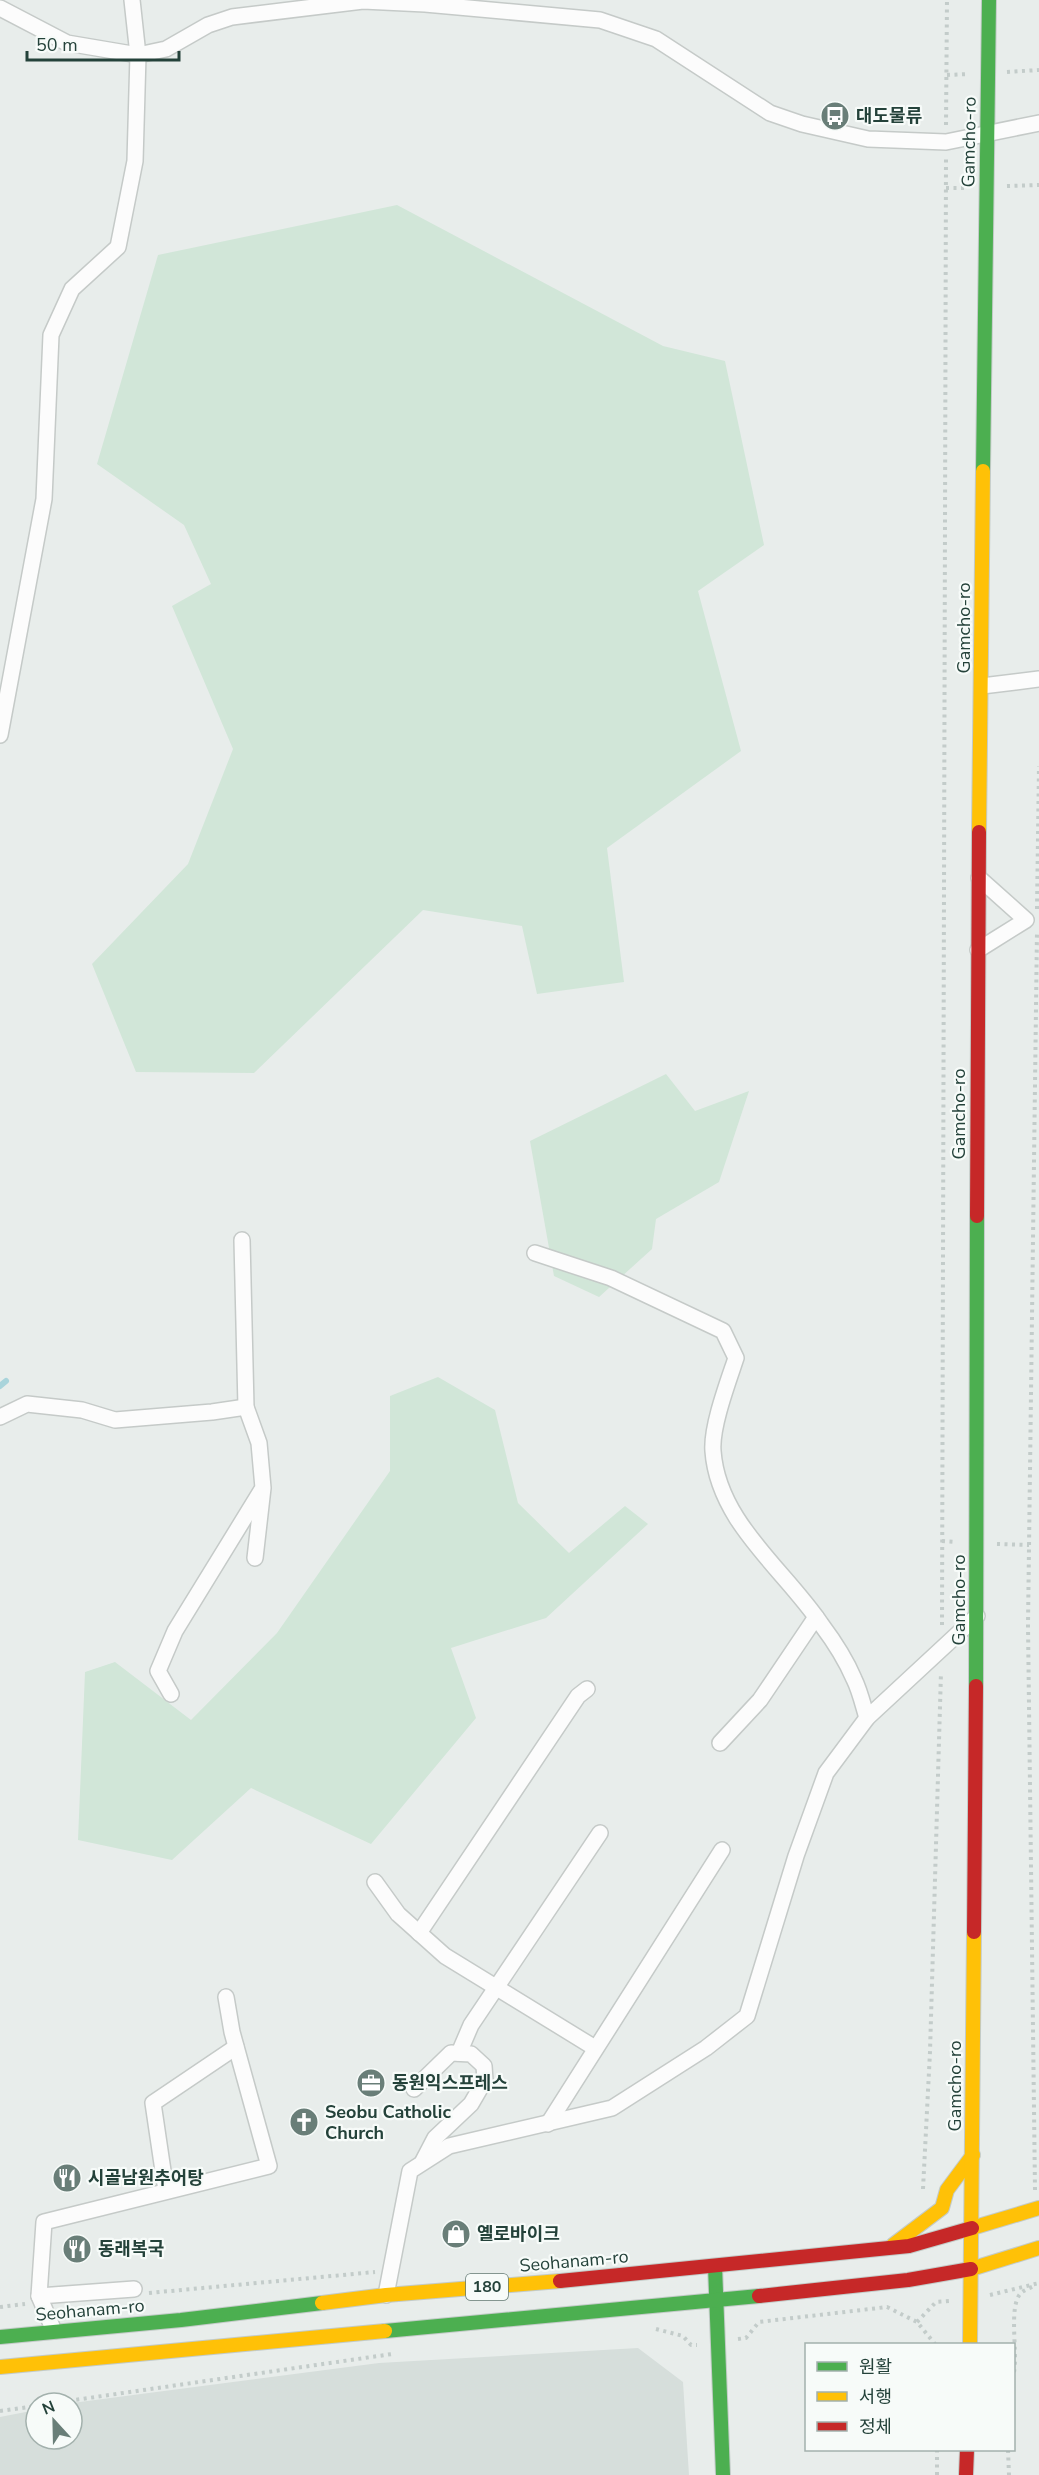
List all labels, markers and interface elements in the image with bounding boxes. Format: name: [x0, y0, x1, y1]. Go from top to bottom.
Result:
scale bar: [27, 24, 178, 62]
text: 50 m: [36, 33, 78, 57]
street label: Gamcho-ro: [956, 96, 982, 188]
bus stop icon: 대도물류: [819, 100, 851, 132]
place label: 대도물류: [856, 104, 922, 128]
street label: Gamcho-ro: [952, 583, 976, 673]
street label: Gamcho-ro: [947, 1069, 971, 1159]
street label: Gamcho-ro: [947, 1555, 971, 1645]
street label: Gamcho-ro: [943, 2041, 967, 2131]
office icon: 동원익스프레스: [355, 2067, 387, 2099]
place label: 동원익스프레스: [392, 2071, 508, 2095]
place label: Seobu Catholic Church: [325, 2100, 451, 2145]
church icon: Seobu Catholic Church: [288, 2106, 320, 2138]
restaurant icon: 시골남원추어탕: [51, 2162, 83, 2194]
place label: 시골남원추어탕: [88, 2166, 204, 2190]
shop icon: 옐로바이크: [440, 2218, 472, 2250]
place label: 옐로바이크: [477, 2222, 560, 2246]
restaurant icon: 동래복국: [61, 2233, 93, 2265]
place label: 동래복국: [98, 2237, 164, 2261]
street label: Seohanam-ro: [518, 2244, 630, 2278]
road number: 180: [466, 2274, 508, 2300]
street label: Seohanam-ro: [34, 2293, 146, 2327]
legend: [805, 2343, 1015, 2451]
text: 원활: [859, 2355, 892, 2379]
text: 서행: [859, 2385, 892, 2409]
north arrow: [24, 2391, 84, 2451]
text: N: [39, 2396, 58, 2420]
text: 정체: [859, 2415, 892, 2439]

